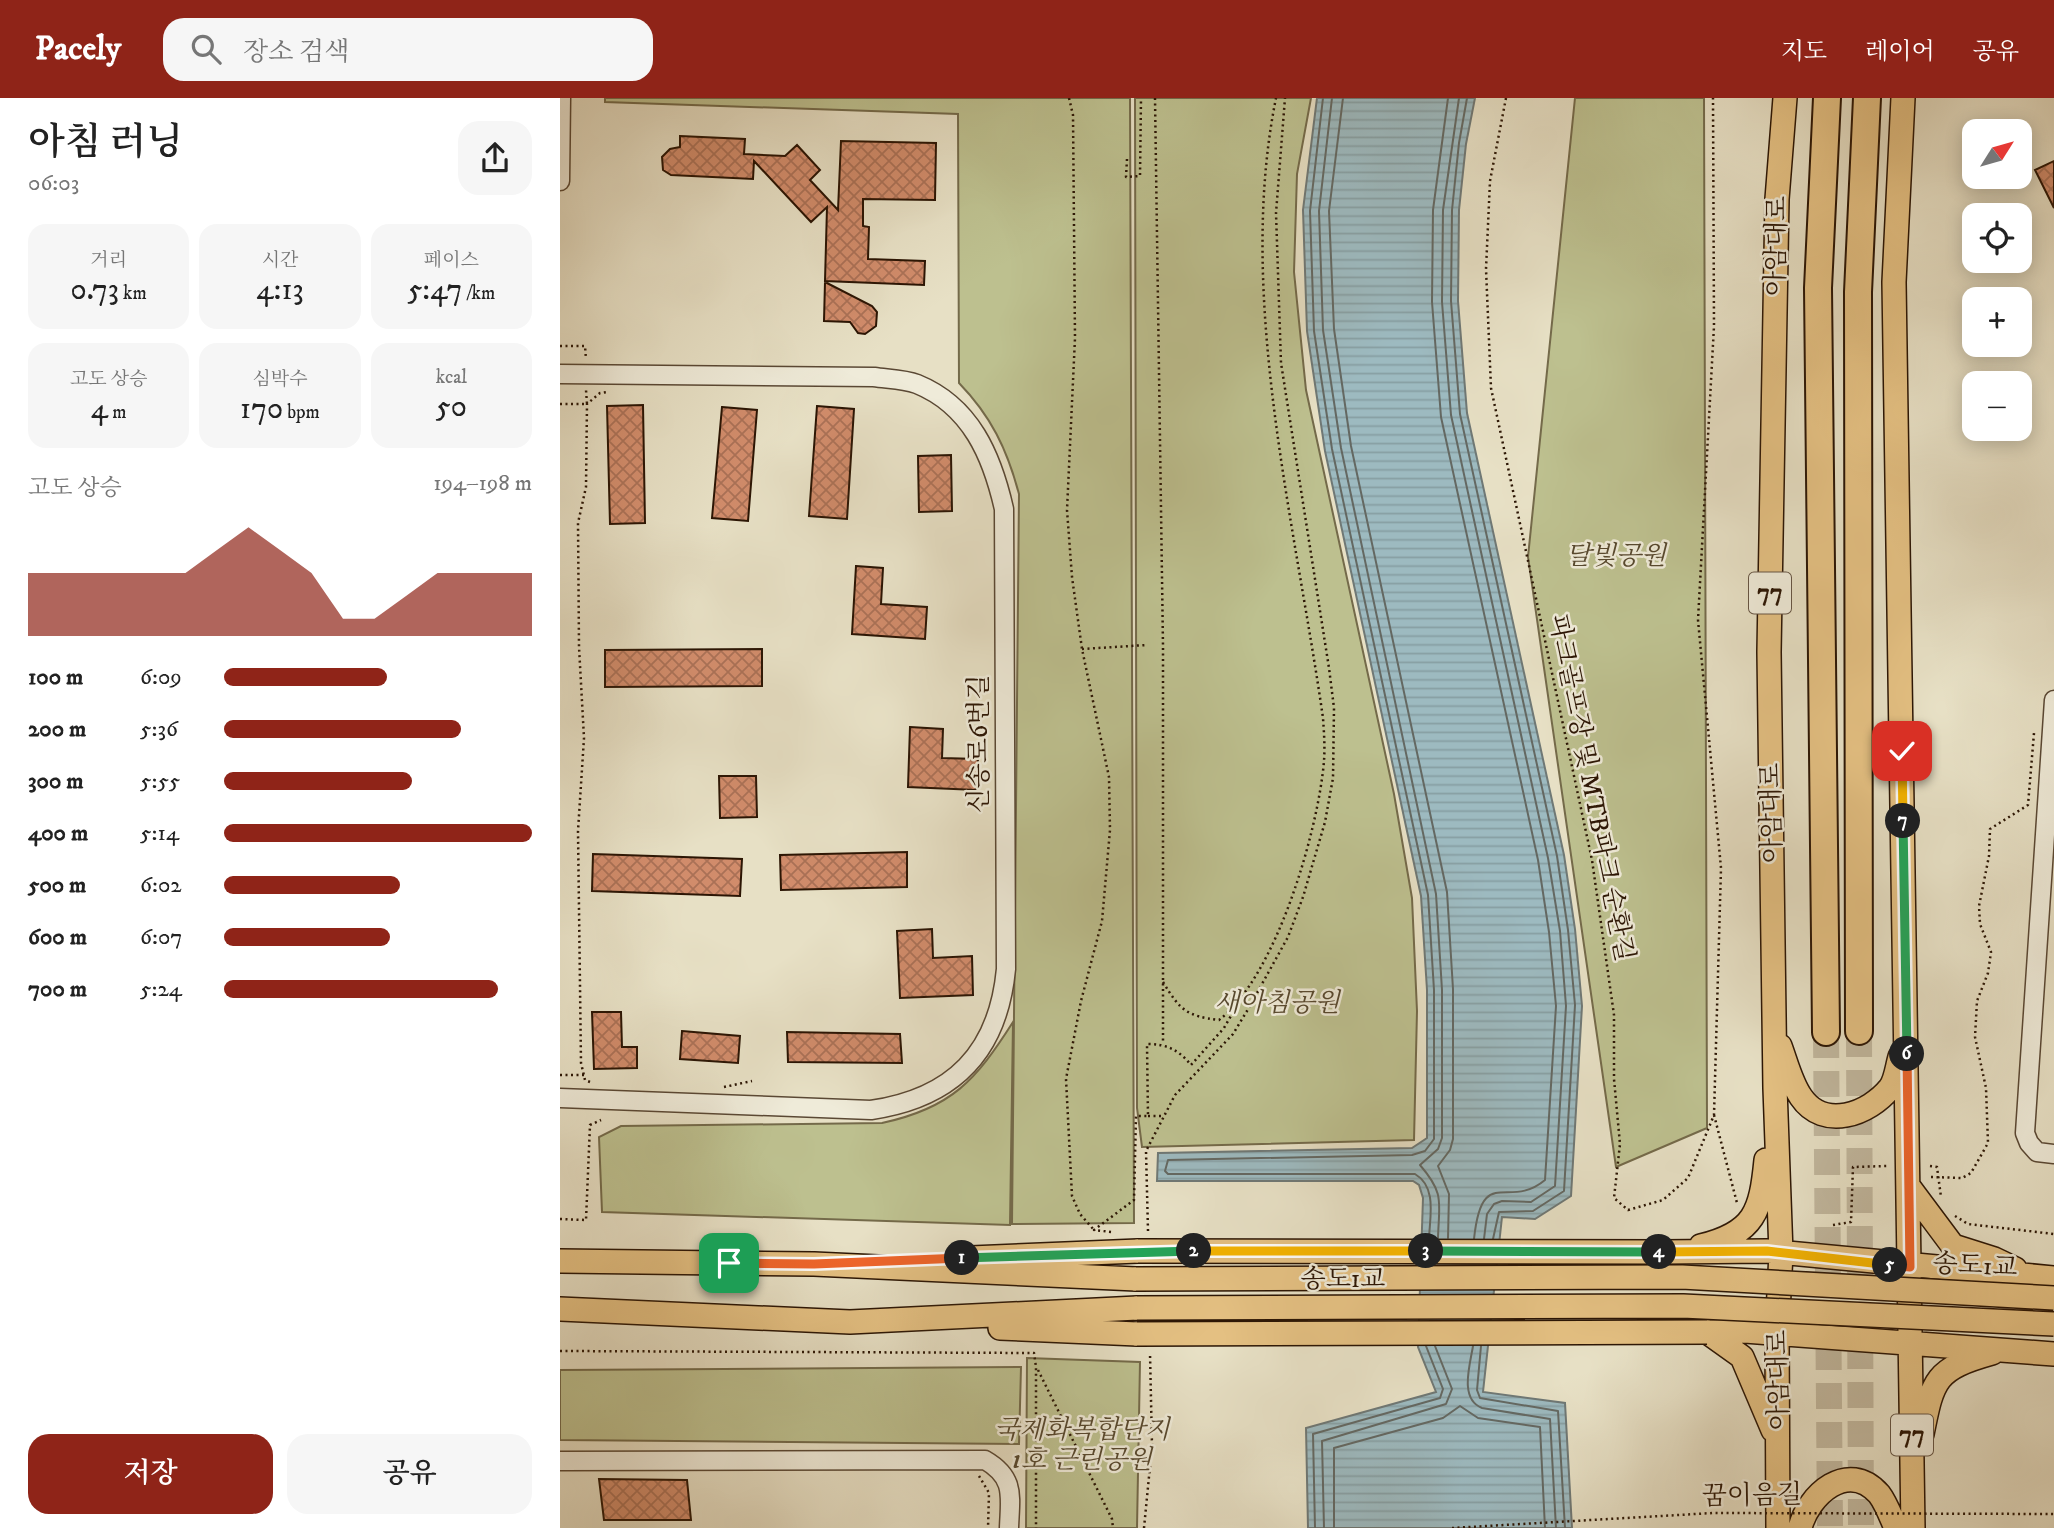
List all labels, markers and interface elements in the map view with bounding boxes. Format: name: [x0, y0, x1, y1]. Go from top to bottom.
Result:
search box: [163, 18, 653, 81]
text: Pacely: [35, 29, 121, 70]
icon: search: [187, 30, 225, 68]
text: 장소 검색: [243, 36, 349, 69]
text: 지도: [1781, 37, 1827, 67]
text: 레이어: [1865, 37, 1935, 67]
text: 공유: [1973, 37, 2019, 67]
text: 아침 러닝: [28, 119, 183, 167]
north arrow: [1962, 119, 2032, 189]
map controls: [1962, 119, 2032, 441]
button: share: [458, 121, 532, 195]
text: 06:03: [28, 169, 79, 198]
street label: 아암대로: [1760, 195, 1794, 297]
button: locate: [1962, 203, 2032, 273]
text: 거리: [90, 249, 127, 272]
text: 시간: [262, 249, 298, 272]
text: 페이스: [424, 249, 479, 272]
text: 0.73: [71, 272, 119, 309]
text: 4:13: [256, 272, 304, 309]
text: 5:47: [407, 272, 462, 309]
text: km: [119, 282, 147, 305]
text: /km: [462, 282, 495, 305]
button: +: [1962, 287, 2032, 357]
text: kcal: [436, 366, 467, 389]
text: 고도 상승: [70, 368, 147, 391]
text: 심박수: [252, 368, 308, 391]
button: −: [1962, 371, 2032, 441]
text: 50: [436, 389, 467, 426]
text: 4: [91, 391, 108, 428]
text: 170: [240, 391, 283, 428]
text: m: [108, 401, 126, 424]
text: bpm: [283, 401, 320, 424]
text: 194–198 m: [433, 469, 532, 498]
text: 고도 상승: [28, 474, 122, 503]
park label: 달빛공원: [1566, 540, 1668, 573]
road number: 77: [1749, 572, 1791, 614]
street label: 파크골프장 및 MTB파크 순환길: [1541, 612, 1641, 964]
text: 100 m: [28, 663, 83, 692]
text: 6:09: [140, 663, 182, 692]
street label: 신송로6번길: [963, 674, 996, 814]
text: 200 m: [28, 715, 86, 744]
text: 5:36: [140, 715, 178, 744]
pin: [1872, 721, 1932, 781]
icon: check: [1883, 732, 1921, 770]
street label: 아암대로: [1755, 762, 1789, 864]
text: 300 m: [28, 767, 84, 796]
text: 5:55: [140, 767, 180, 796]
pin: 7: [1886, 804, 1920, 838]
text: 7: [1897, 809, 1908, 832]
text: 400 m: [28, 819, 88, 848]
text: 5:14: [140, 819, 179, 848]
text: 500 m: [28, 871, 86, 900]
text: 6:02: [140, 871, 182, 900]
text: 600 m: [28, 923, 87, 952]
text: 6:07: [140, 923, 182, 952]
text: 700 m: [28, 975, 87, 1004]
text: 5:24: [140, 975, 182, 1004]
park label: 새아침공원: [1214, 987, 1342, 1020]
pin: 6: [1890, 1037, 1924, 1072]
text: 6: [1902, 1042, 1911, 1065]
pin: [699, 1233, 759, 1293]
pin: 2: [1176, 1234, 1212, 1268]
pin: 3: [1408, 1234, 1444, 1268]
pin: 4: [1642, 1234, 1676, 1270]
text: 2: [1189, 1239, 1198, 1262]
text: 3: [1422, 1239, 1429, 1262]
pin: 1: [944, 1240, 980, 1276]
text: 4: [1653, 1240, 1664, 1263]
icon: arrive: [710, 1244, 748, 1282]
text: 1: [958, 1246, 965, 1269]
street label: 송도1교: [1932, 1247, 2018, 1285]
pin: 5: [1872, 1248, 1908, 1282]
text: 5: [1885, 1253, 1894, 1276]
street label: 송도1교: [1301, 1263, 1385, 1296]
street label: 아암대로: [1762, 1329, 1796, 1431]
park label: 국제화복합단지 1호 근린공원: [994, 1414, 1172, 1477]
road number: 77: [1891, 1414, 1933, 1456]
button: 저장: [28, 1434, 273, 1514]
button: 공유: [287, 1434, 532, 1514]
street label: 꿈이음길: [1701, 1479, 1803, 1513]

